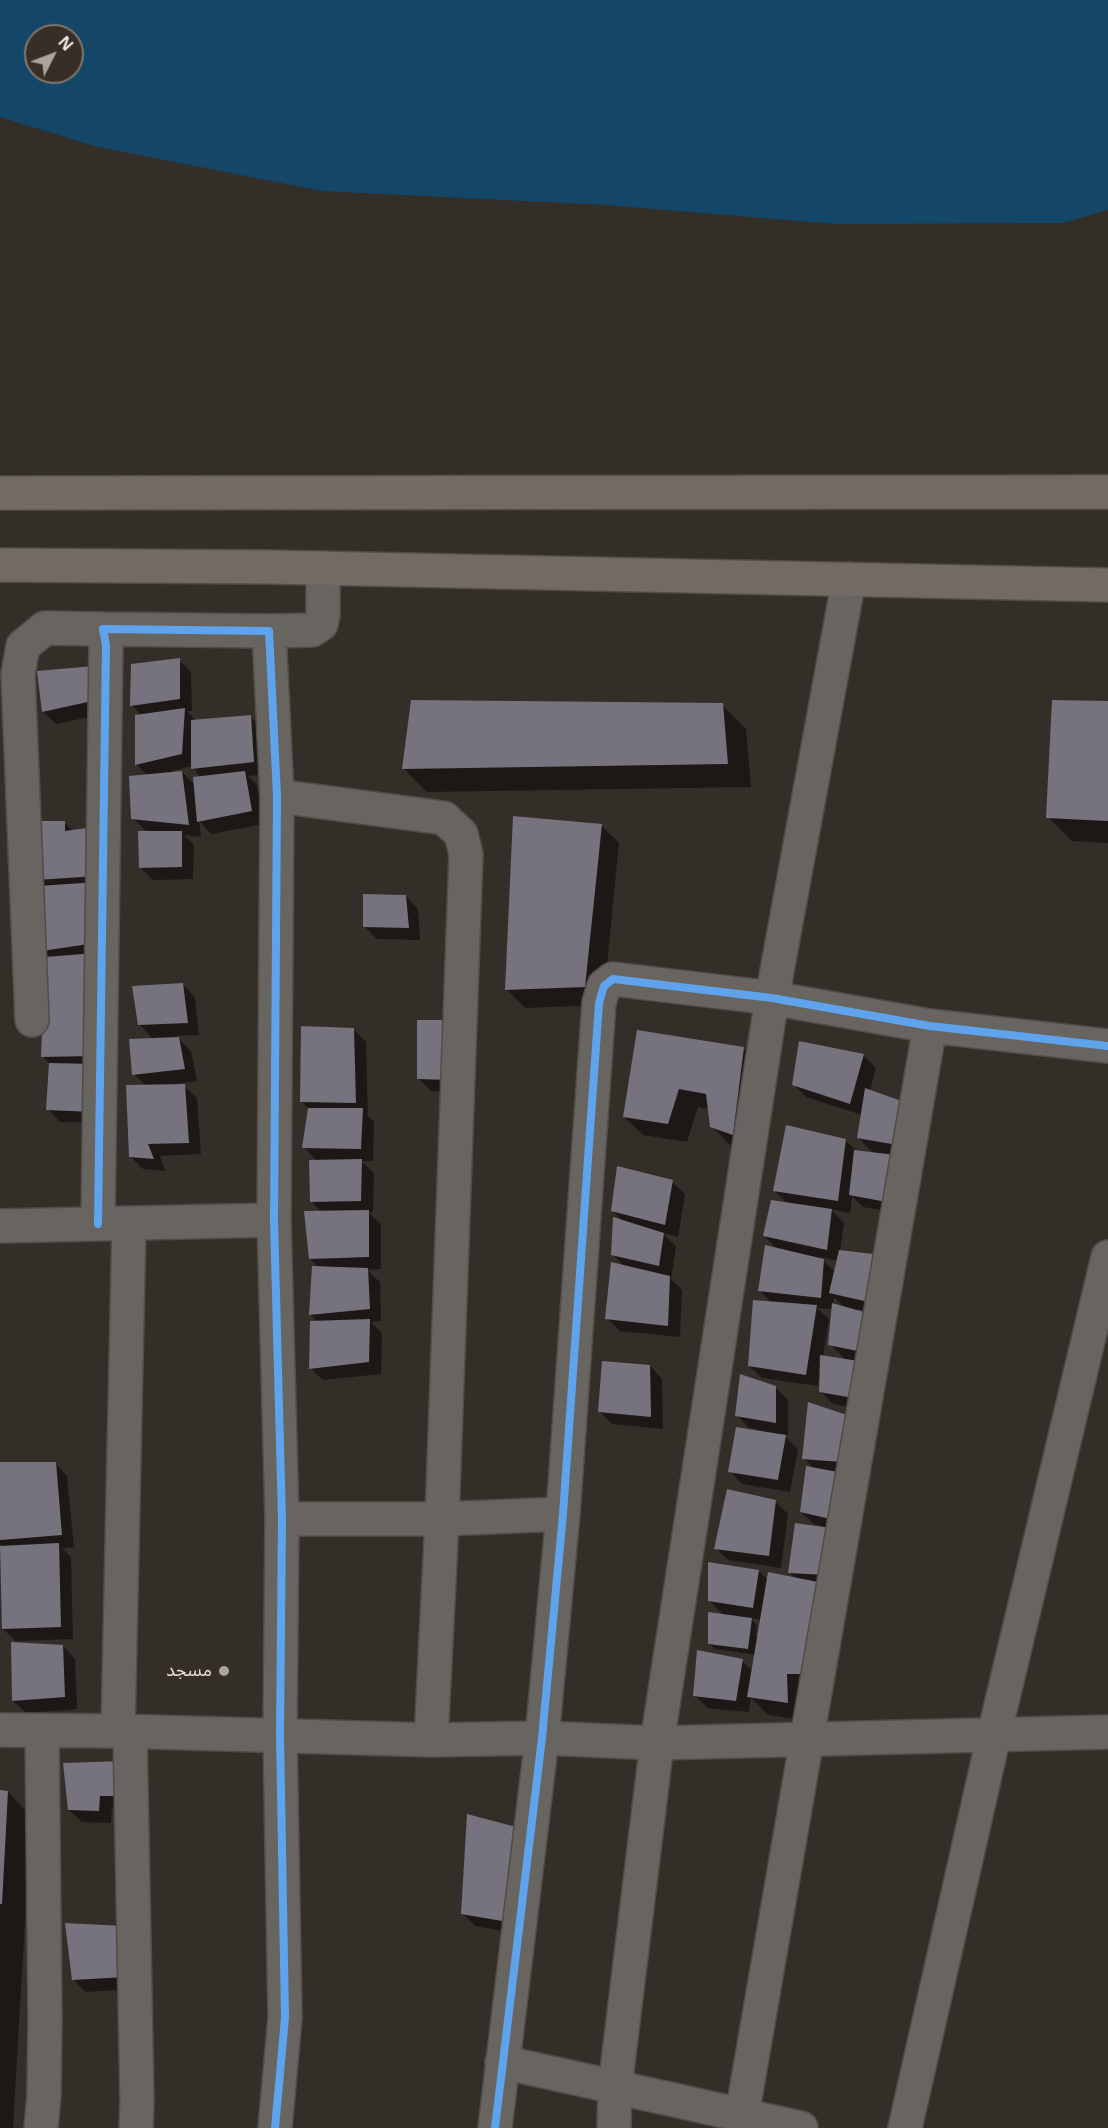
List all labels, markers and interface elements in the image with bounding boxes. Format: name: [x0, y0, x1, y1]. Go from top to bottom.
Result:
north arrow: [24, 24, 84, 84]
text: N: [53, 31, 78, 55]
place label: مسجد: [166, 1660, 212, 1682]
marker: مسجد: [217, 1664, 231, 1678]

